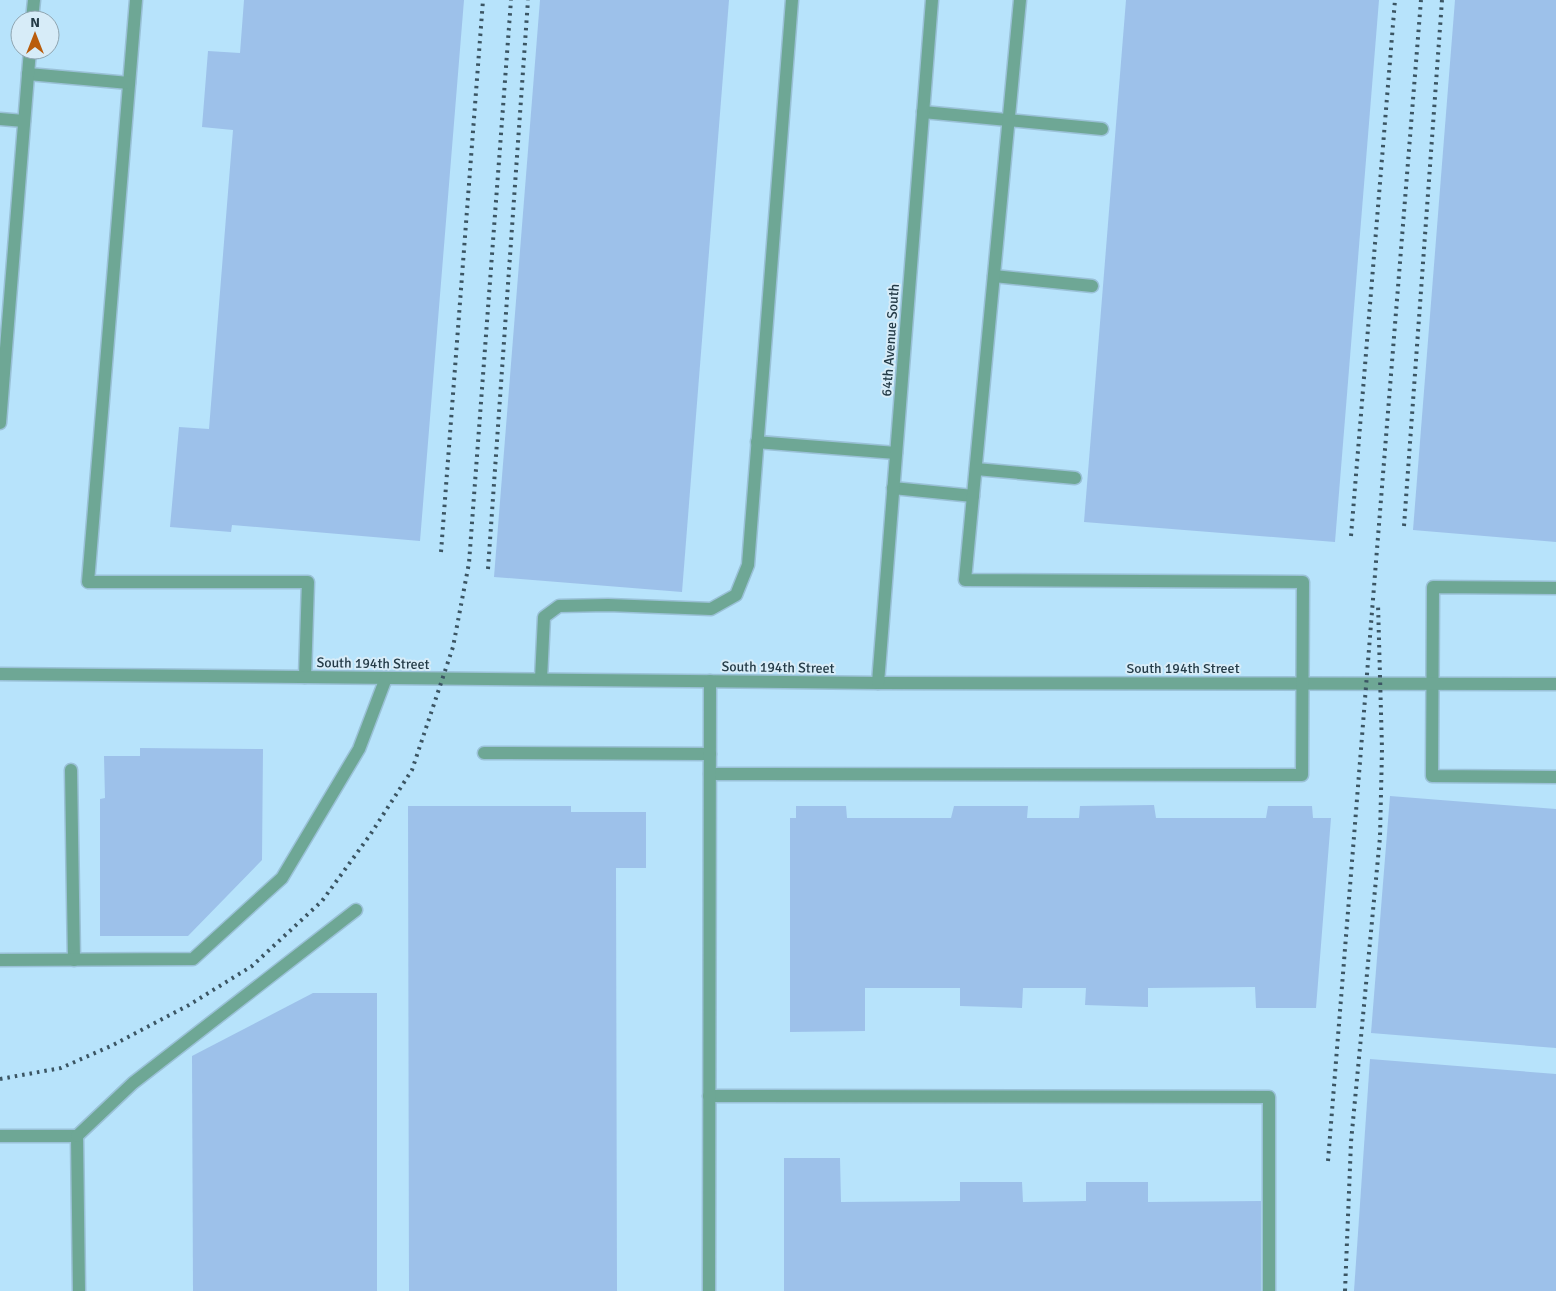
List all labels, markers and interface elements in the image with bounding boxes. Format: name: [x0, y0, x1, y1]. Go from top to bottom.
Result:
north arrow: [10, 10, 60, 60]
text: N: [30, 14, 40, 31]
street label: 64th Avenue South: [878, 283, 903, 397]
street label: South 194th Street: [316, 654, 430, 673]
street label: South 194th Street: [721, 658, 835, 677]
street label: South 194th Street: [1126, 660, 1240, 677]

